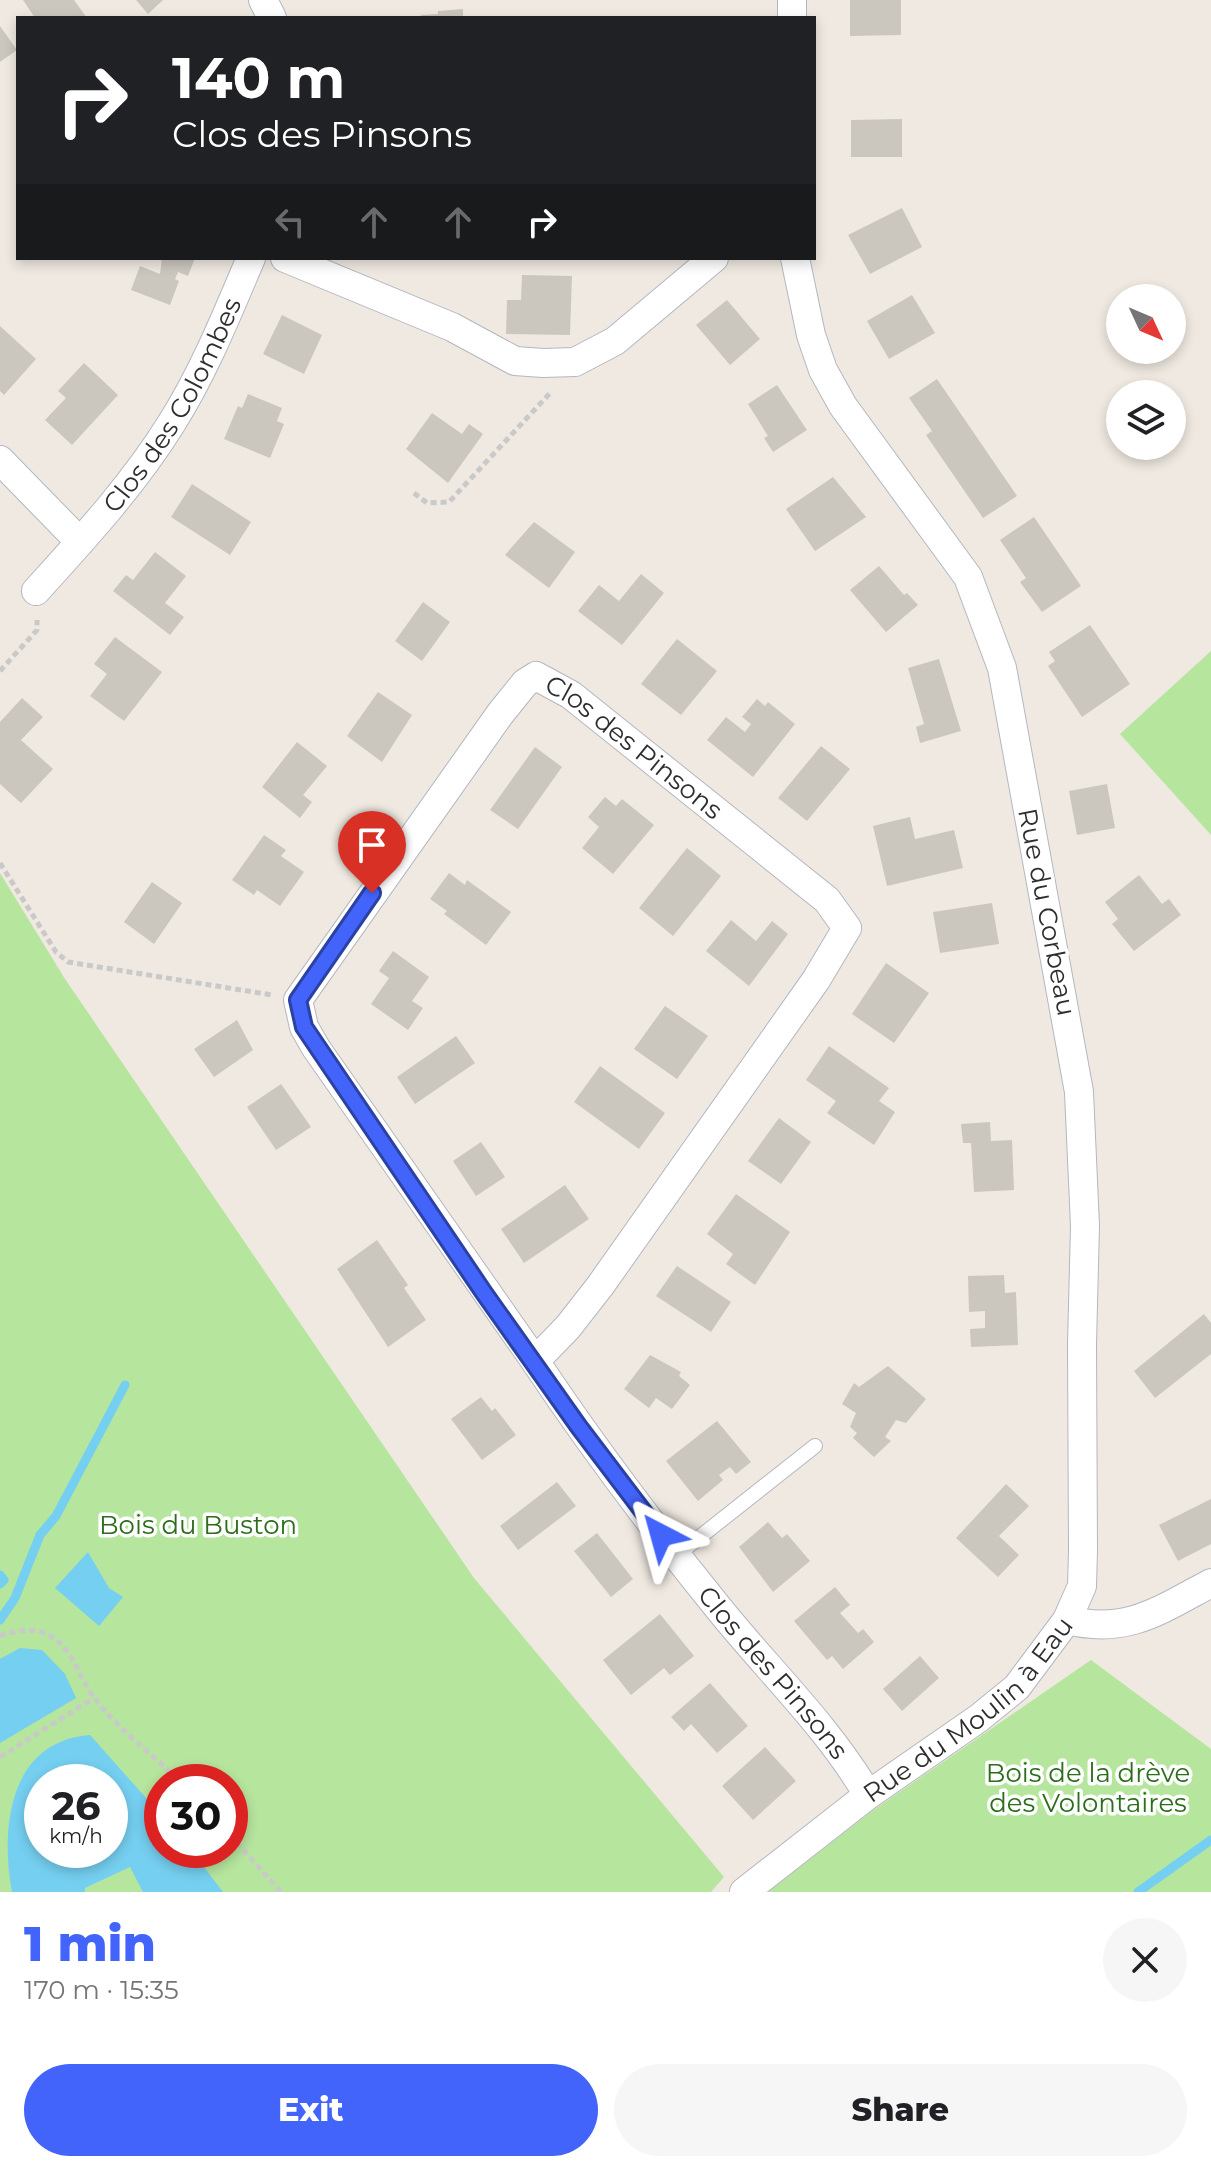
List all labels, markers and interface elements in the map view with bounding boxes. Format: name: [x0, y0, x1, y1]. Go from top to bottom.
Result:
text: 140 m: [172, 44, 345, 112]
icon: right: [40, 48, 144, 152]
text: Clos des Pinsons: [172, 112, 472, 156]
icon: left: [268, 200, 312, 244]
icon: ahead: [352, 200, 396, 244]
icon: ahead: [436, 200, 480, 244]
icon: right: [520, 200, 564, 244]
north arrow: [1106, 284, 1186, 364]
map controls: [1106, 284, 1186, 460]
street label: Clos des Colombes: [96, 293, 248, 519]
button: layers: [1106, 380, 1186, 460]
street label: Clos des Pinsons: [540, 668, 729, 826]
street label: Rue du Corbeau: [1011, 805, 1083, 1019]
pin: [338, 811, 406, 893]
icon: arrive: [350, 823, 394, 867]
position arrow: [619, 1493, 703, 1577]
park label: Bois du Buston: [99, 1509, 297, 1541]
street label: Clos des Pinsons: [691, 1580, 855, 1765]
street label: Rue du Moulin à Eau: [857, 1611, 1080, 1810]
park label: Bois de la drève des Volontaires: [986, 1757, 1190, 1819]
speed limit sign: 30: [144, 1764, 248, 1868]
text: 26: [51, 1781, 101, 1830]
text: km/h: [49, 1824, 103, 1848]
text: 1 min: [24, 1915, 156, 1973]
button: close: [1103, 1918, 1187, 2002]
text: 170 m · 15:35: [24, 1974, 179, 2006]
button: Exit: [24, 2064, 598, 2156]
button: Share: [614, 2064, 1187, 2156]

